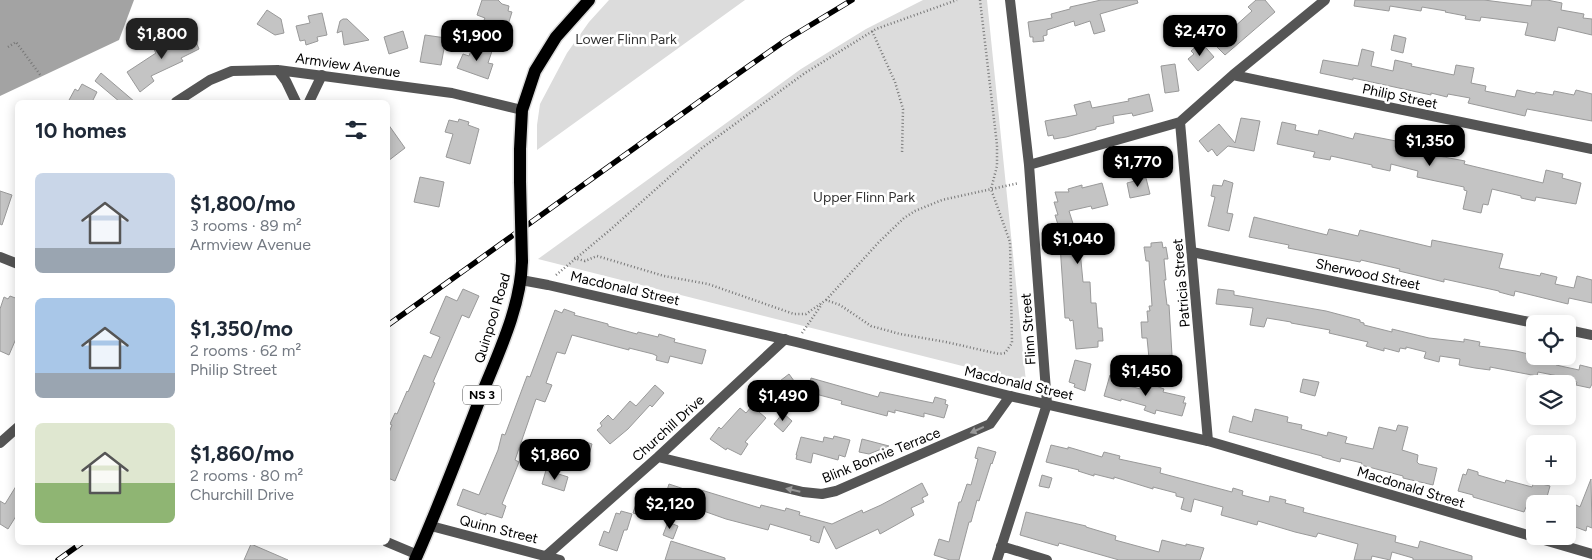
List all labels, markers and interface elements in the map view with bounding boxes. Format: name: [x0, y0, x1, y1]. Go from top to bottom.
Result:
pin: $2,470: [1159, 15, 1241, 57]
pin: $1,800: [121, 18, 203, 60]
pin: $1,900: [436, 20, 518, 62]
text: $2,470: [1174, 21, 1226, 40]
text: $1,800: [137, 24, 187, 43]
text: $1,900: [452, 26, 502, 45]
park label: Lower Flinn Park: [575, 31, 677, 48]
street label: Armview Avenue: [294, 50, 402, 81]
street label: Philip Street: [1361, 80, 1439, 113]
icon: filters: [342, 116, 370, 144]
text: 10 homes: [35, 118, 126, 143]
pin: $1,350: [1389, 124, 1471, 167]
text: $1,350: [1406, 131, 1454, 150]
pin: $1,770: [1097, 146, 1179, 188]
text: $1,770: [1114, 152, 1162, 171]
park label: Upper Flinn Park: [813, 189, 915, 206]
text: $1,800/mo: [190, 191, 296, 216]
icon: home: [75, 193, 135, 253]
text: 3 rooms · 89 m²: [190, 216, 302, 235]
pin: $1,040: [1037, 222, 1119, 265]
text: $1,040: [1053, 229, 1103, 248]
text: Armview Avenue: [190, 235, 311, 254]
street label: Patricia Street: [1169, 238, 1194, 328]
street label: Sherwood Street: [1314, 255, 1422, 294]
street label: Macdonald Street: [569, 268, 681, 309]
street label: Quinpool Road: [471, 271, 514, 365]
street label: Flinn Street: [1018, 292, 1039, 366]
map controls: [1526, 315, 1576, 545]
button: locate: [1526, 315, 1576, 365]
text: $1,350/mo: [190, 316, 293, 341]
icon: home: [75, 318, 135, 378]
text: 2 rooms · 62 m²: [190, 341, 301, 360]
pin: $1,450: [1105, 354, 1187, 397]
text: Philip Street: [190, 360, 277, 379]
text: $1,450: [1121, 361, 1171, 380]
street label: Macdonald Street: [963, 363, 1075, 404]
button: layers: [1526, 375, 1576, 425]
pin: $1,490: [742, 380, 824, 422]
road number: NS 3: [463, 386, 501, 404]
text: $1,490: [758, 386, 808, 405]
street label: Churchill Drive: [629, 391, 708, 465]
street label: Blink Bonnie Terrace: [820, 424, 943, 487]
one-way arrow: [970, 427, 984, 435]
button: +: [1526, 435, 1576, 485]
pin: $1,860: [514, 438, 596, 481]
text: $1,860/mo: [190, 441, 294, 466]
icon: home: [75, 443, 135, 503]
text: $1,860: [530, 445, 580, 464]
street label: Macdonald Street: [1355, 463, 1467, 512]
text: 2 rooms · 80 m²: [190, 466, 303, 485]
text: Churchill Drive: [190, 485, 294, 504]
one-way arrow: [785, 486, 800, 494]
pin: $2,120: [629, 488, 711, 530]
text: $2,120: [646, 494, 694, 513]
button: −: [1526, 495, 1576, 545]
street label: Quinn Street: [458, 512, 540, 547]

